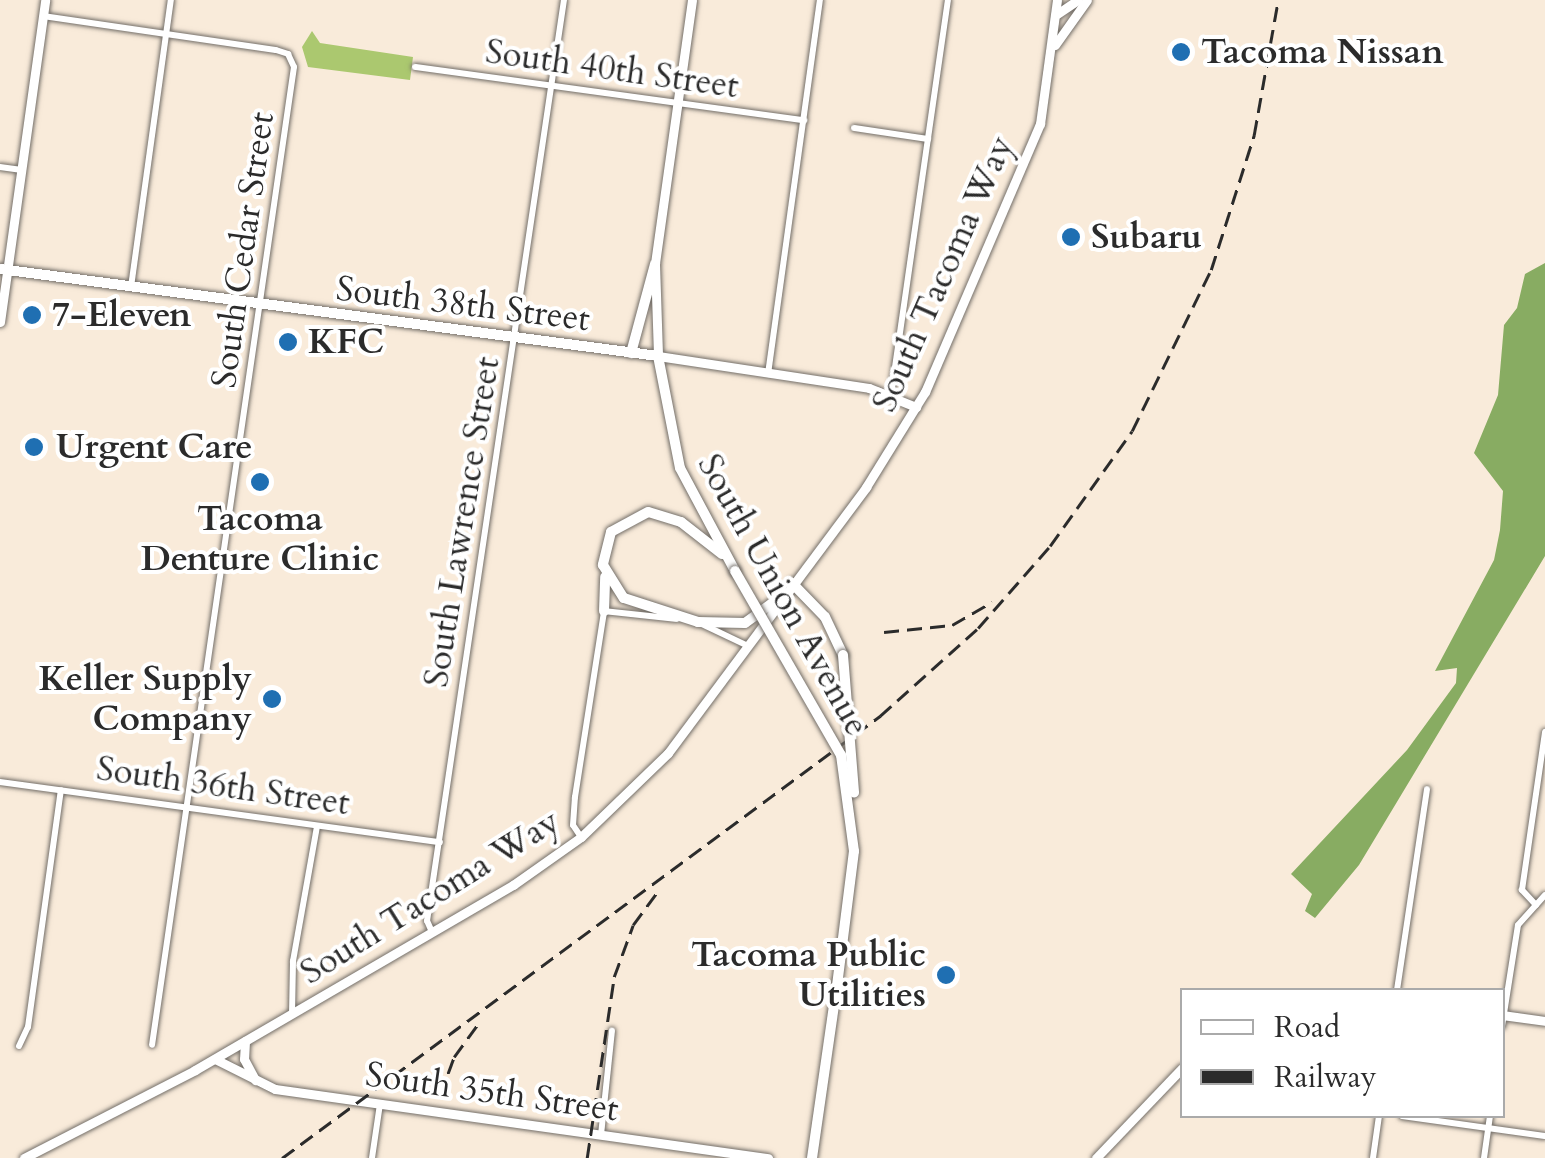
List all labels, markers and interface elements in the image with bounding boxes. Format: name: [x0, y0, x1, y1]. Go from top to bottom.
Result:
street label: South 40th Street: [483, 30, 741, 108]
place label: Tacoma Nissan: [1201, 31, 1444, 73]
marker: Tacoma Nissan: [1170, 41, 1192, 63]
street label: South Cedar Street: [203, 109, 283, 391]
street label: South Tacoma Way: [863, 130, 1023, 418]
place label: Subaru: [1091, 216, 1202, 258]
marker: Subaru: [1060, 226, 1082, 248]
street label: South 38th Street: [334, 268, 592, 340]
place label: 7-Eleven: [52, 294, 191, 336]
marker: 7-Eleven: [21, 304, 43, 326]
place label: KFC: [308, 321, 384, 363]
marker: KFC: [277, 331, 299, 353]
street label: South Lawrence Street: [415, 354, 509, 690]
place label: Urgent Care: [56, 426, 253, 468]
marker: Urgent Care: [21, 434, 47, 460]
street label: South Union Avenue: [688, 447, 878, 743]
marker: Tacoma Denture Clinic: [249, 471, 271, 493]
place label: Tacoma Denture Clinic: [141, 498, 379, 580]
place label: Keller Supply Company: [39, 658, 252, 740]
marker: Keller Supply Company: [261, 688, 283, 710]
street label: South 36th Street: [94, 747, 352, 825]
street label: South Tacoma Way: [293, 800, 567, 994]
place label: Tacoma Public Utilities: [691, 934, 926, 1016]
marker: Tacoma Public Utilities: [935, 964, 957, 986]
legend: [1180, 988, 1505, 1118]
text: Road: [1274, 1007, 1340, 1048]
street label: South 35th Street: [363, 1053, 621, 1131]
text: Railway: [1274, 1057, 1377, 1098]

